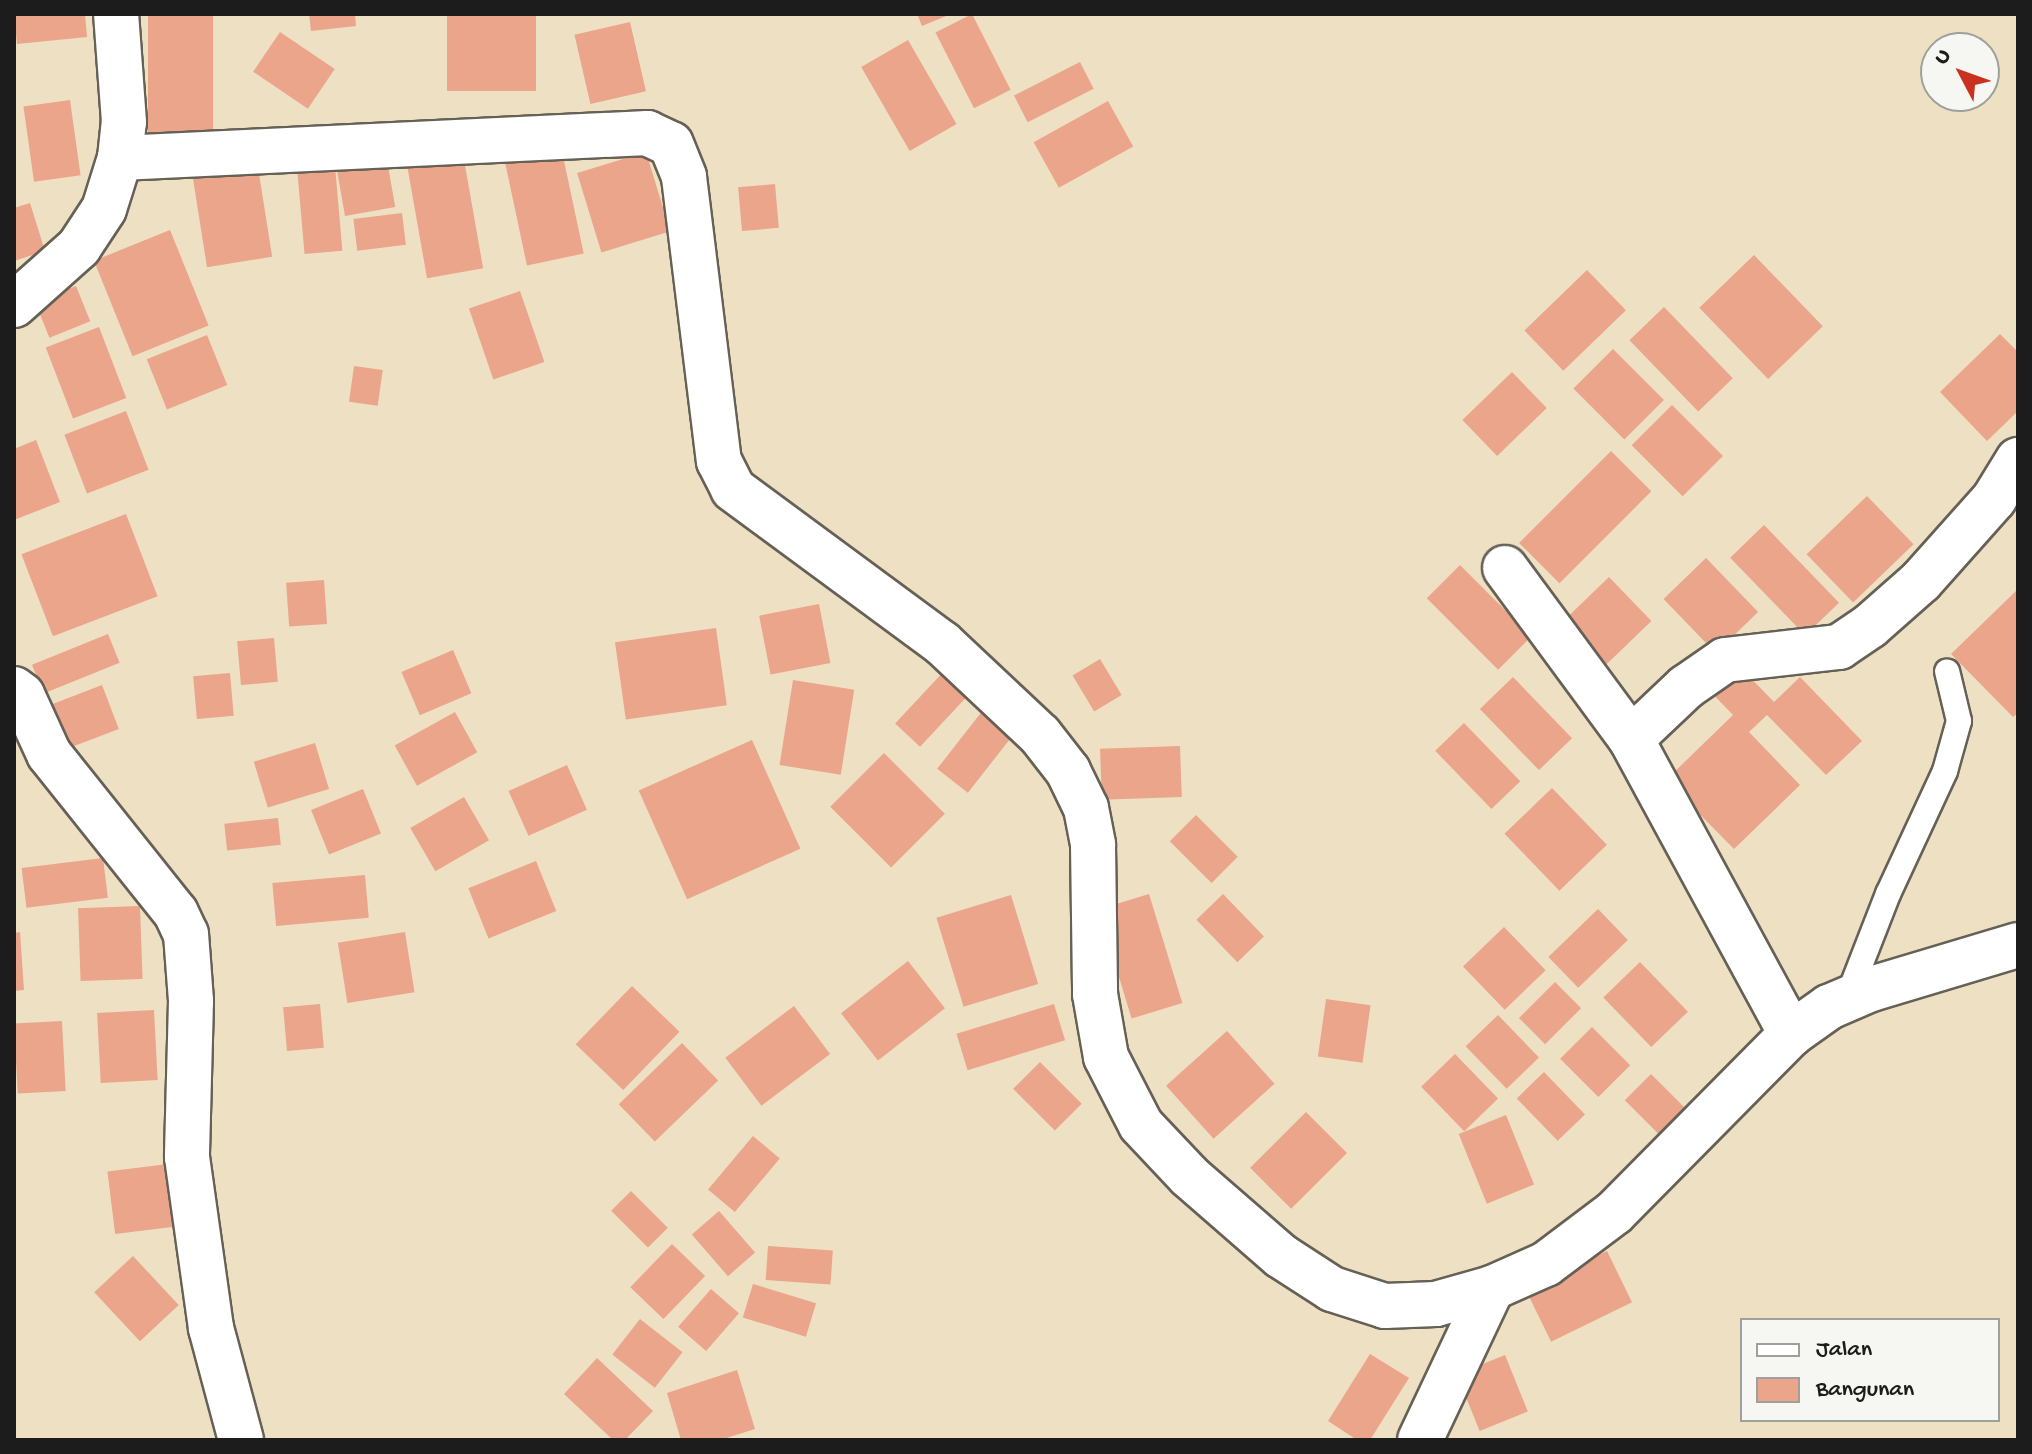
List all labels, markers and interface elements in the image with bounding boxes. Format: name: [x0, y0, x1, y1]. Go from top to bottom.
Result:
north arrow: [1920, 32, 2000, 112]
text: U: [1929, 44, 1957, 71]
legend: [1740, 1318, 2000, 1422]
text: Jalan: [1816, 1336, 1872, 1365]
text: Bangunan: [1816, 1376, 1914, 1405]

